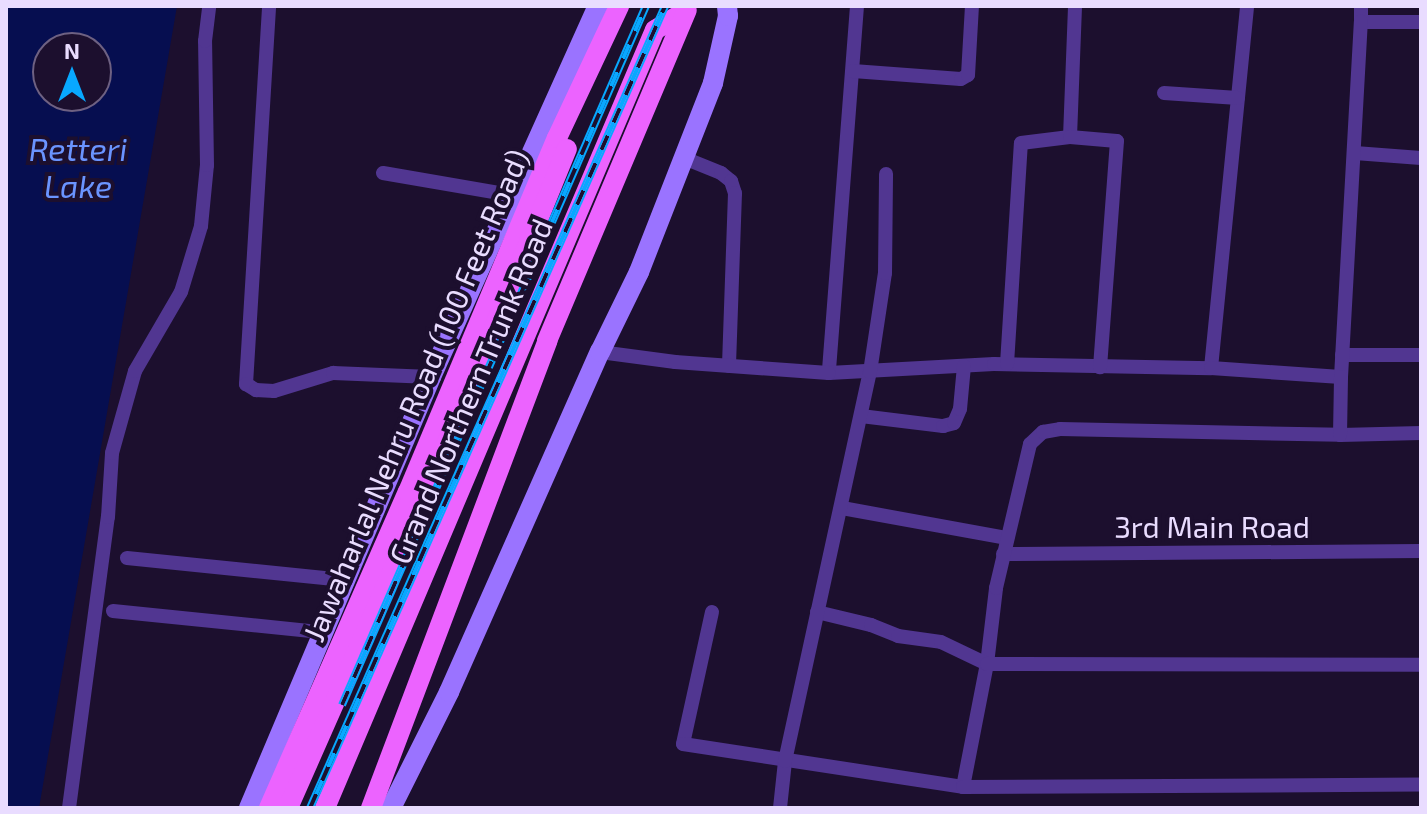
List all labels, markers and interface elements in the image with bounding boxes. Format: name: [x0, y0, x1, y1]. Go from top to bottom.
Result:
north arrow: [32, 32, 112, 112]
text: N: [64, 37, 80, 63]
water label: Retteri Lake: [29, 130, 127, 205]
street label: Jawaharlal Nehru Road (100 Feet Road): [295, 143, 535, 647]
street label: Grand Northern Trunk Road: [381, 213, 559, 569]
street label: 3rd Main Road: [1114, 508, 1310, 544]

